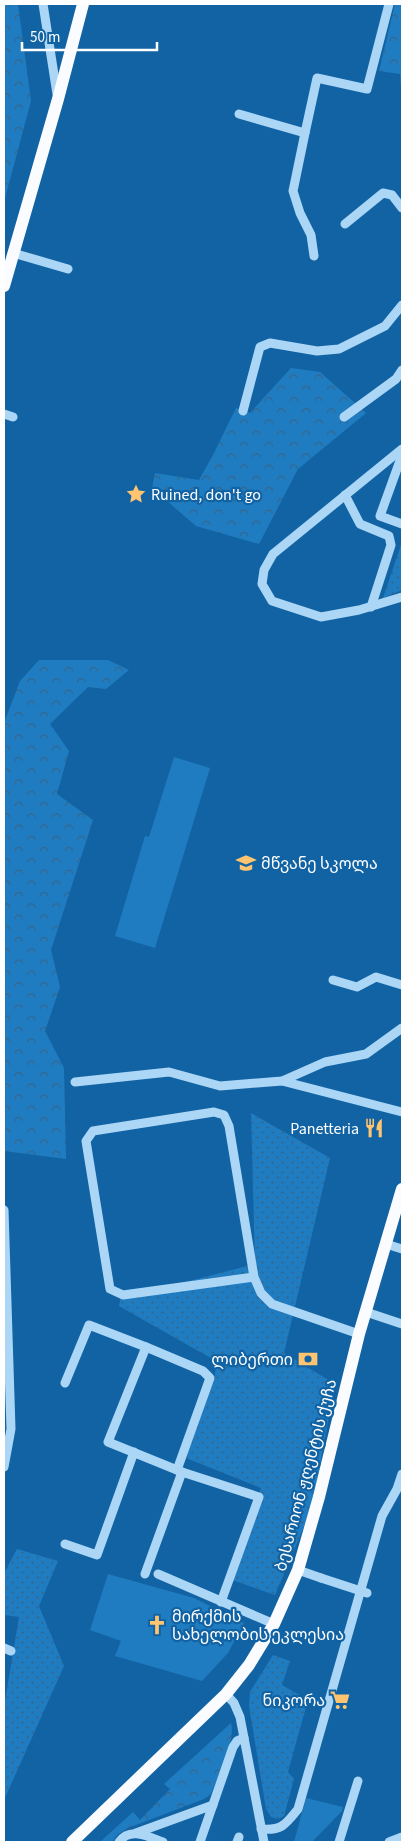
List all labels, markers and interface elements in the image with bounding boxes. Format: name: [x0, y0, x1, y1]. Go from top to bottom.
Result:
scale bar: [22, 20, 158, 52]
text: 50 m: [30, 27, 60, 48]
place icon: Ruined, don't go: [125, 483, 147, 505]
place label: Ruined, don't go: [151, 484, 261, 506]
school or university icon: მწვანე სკოლა: [235, 852, 257, 874]
place label: მწვანე სკოლა: [261, 853, 378, 875]
restaurant icon: Panetteria: [363, 1117, 385, 1139]
place label: Panetteria: [290, 1118, 359, 1140]
bank icon: ლიბერთი: [297, 1348, 319, 1370]
place label: ლიბერთი: [211, 1349, 293, 1371]
street label: ბესარიონ ჟღენტის ქუჩა: [270, 1377, 342, 1574]
place label: მირქმის სახელობის ეკლესია: [172, 1606, 344, 1646]
church icon: მირქმის სახელობის ეკლესია: [146, 1614, 168, 1636]
supermarket icon: ნიკორა: [329, 1689, 351, 1711]
place label: ნიკორა: [263, 1690, 325, 1712]

